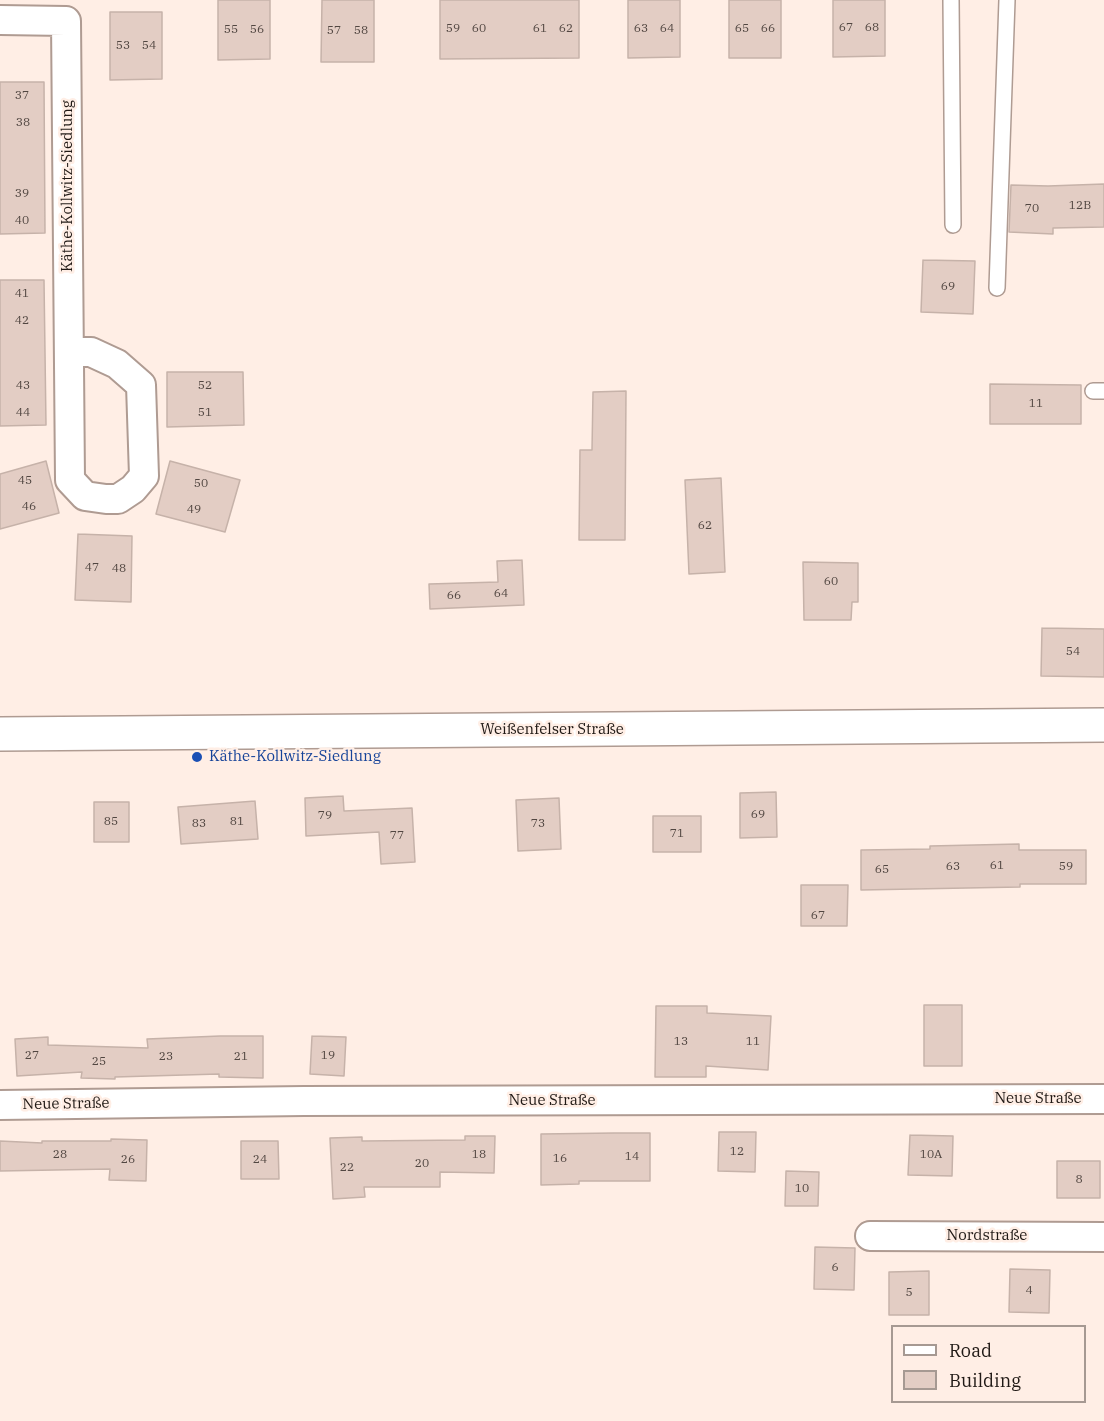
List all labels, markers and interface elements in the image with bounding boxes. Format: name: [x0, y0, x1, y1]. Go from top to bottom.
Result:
house number: 67: [839, 21, 853, 35]
house number: 68: [865, 21, 879, 35]
house number: 59: [446, 22, 460, 36]
house number: 60: [472, 22, 486, 36]
house number: 61: [533, 22, 547, 36]
house number: 62: [559, 22, 573, 36]
house number: 63: [634, 22, 648, 36]
house number: 64: [660, 22, 674, 36]
house number: 65: [735, 22, 749, 36]
house number: 66: [761, 22, 775, 36]
house number: 55: [224, 23, 238, 37]
house number: 56: [250, 23, 264, 37]
house number: 57: [327, 24, 341, 38]
house number: 58: [354, 24, 368, 38]
house number: 53: [116, 39, 130, 53]
house number: 54: [142, 39, 156, 53]
house number: 37: [15, 89, 29, 103]
street label: Käthe-Kollwitz-Siedlung: [59, 100, 77, 272]
house number: 38: [16, 116, 30, 130]
house number: 39: [15, 187, 29, 201]
house number: 12B: [1069, 199, 1091, 213]
house number: 70: [1025, 202, 1039, 216]
house number: 40: [15, 214, 29, 228]
house number: 69: [941, 280, 955, 294]
house number: 41: [15, 287, 29, 301]
house number: 42: [15, 314, 29, 328]
house number: 43: [16, 379, 30, 393]
house number: 52: [198, 379, 212, 393]
house number: 11: [1029, 397, 1043, 411]
house number: 44: [16, 406, 30, 420]
house number: 51: [198, 406, 212, 420]
house number: 45: [18, 474, 32, 488]
house number: 50: [194, 477, 208, 491]
house number: 46: [22, 500, 36, 514]
house number: 49: [187, 503, 201, 517]
house number: 62: [698, 519, 712, 533]
house number: 47: [85, 561, 99, 575]
house number: 48: [112, 562, 126, 576]
house number: 60: [824, 575, 838, 589]
house number: 64: [494, 587, 508, 601]
house number: 66: [447, 589, 461, 603]
house number: 54: [1066, 645, 1080, 659]
street label: Weißenfelser Straße: [480, 721, 624, 739]
place label: Käthe-Kollwitz-Siedlung: [209, 748, 381, 766]
marker: Käthe-Kollwitz-Siedlung: [190, 750, 204, 764]
house number: 69: [751, 808, 765, 822]
house number: 79: [318, 809, 332, 823]
house number: 85: [104, 815, 118, 829]
house number: 81: [230, 815, 244, 829]
house number: 83: [192, 817, 206, 831]
house number: 73: [531, 817, 545, 831]
house number: 71: [670, 827, 684, 841]
house number: 77: [390, 829, 404, 843]
house number: 61: [990, 859, 1004, 873]
house number: 63: [946, 860, 960, 874]
house number: 59: [1059, 860, 1073, 874]
house number: 65: [875, 863, 889, 877]
house number: 67: [811, 909, 825, 923]
house number: 13: [674, 1035, 688, 1049]
house number: 11: [746, 1035, 760, 1049]
house number: 27: [25, 1049, 39, 1063]
house number: 19: [321, 1049, 335, 1063]
house number: 23: [159, 1050, 173, 1064]
house number: 21: [234, 1050, 248, 1064]
house number: 25: [92, 1055, 106, 1069]
street label: Neue Straße: [994, 1090, 1082, 1108]
street label: Neue Straße: [508, 1092, 596, 1110]
street label: Neue Straße: [22, 1094, 110, 1114]
house number: 12: [730, 1145, 744, 1159]
house number: 28: [53, 1148, 67, 1162]
house number: 18: [472, 1148, 486, 1162]
house number: 10A: [920, 1148, 942, 1162]
house number: 14: [625, 1150, 639, 1164]
house number: 16: [553, 1152, 567, 1166]
house number: 26: [121, 1153, 135, 1167]
house number: 24: [253, 1153, 267, 1167]
house number: 20: [415, 1157, 429, 1171]
house number: 22: [340, 1161, 354, 1175]
house number: 8: [1075, 1173, 1083, 1187]
house number: 10: [795, 1182, 809, 1196]
street label: Nordstraße: [947, 1227, 1027, 1245]
house number: 6: [831, 1261, 839, 1275]
house number: 4: [1025, 1284, 1033, 1298]
house number: 5: [905, 1286, 913, 1300]
legend: [891, 1325, 1086, 1403]
text: Road: [949, 1339, 992, 1362]
text: Building: [949, 1369, 1021, 1392]

